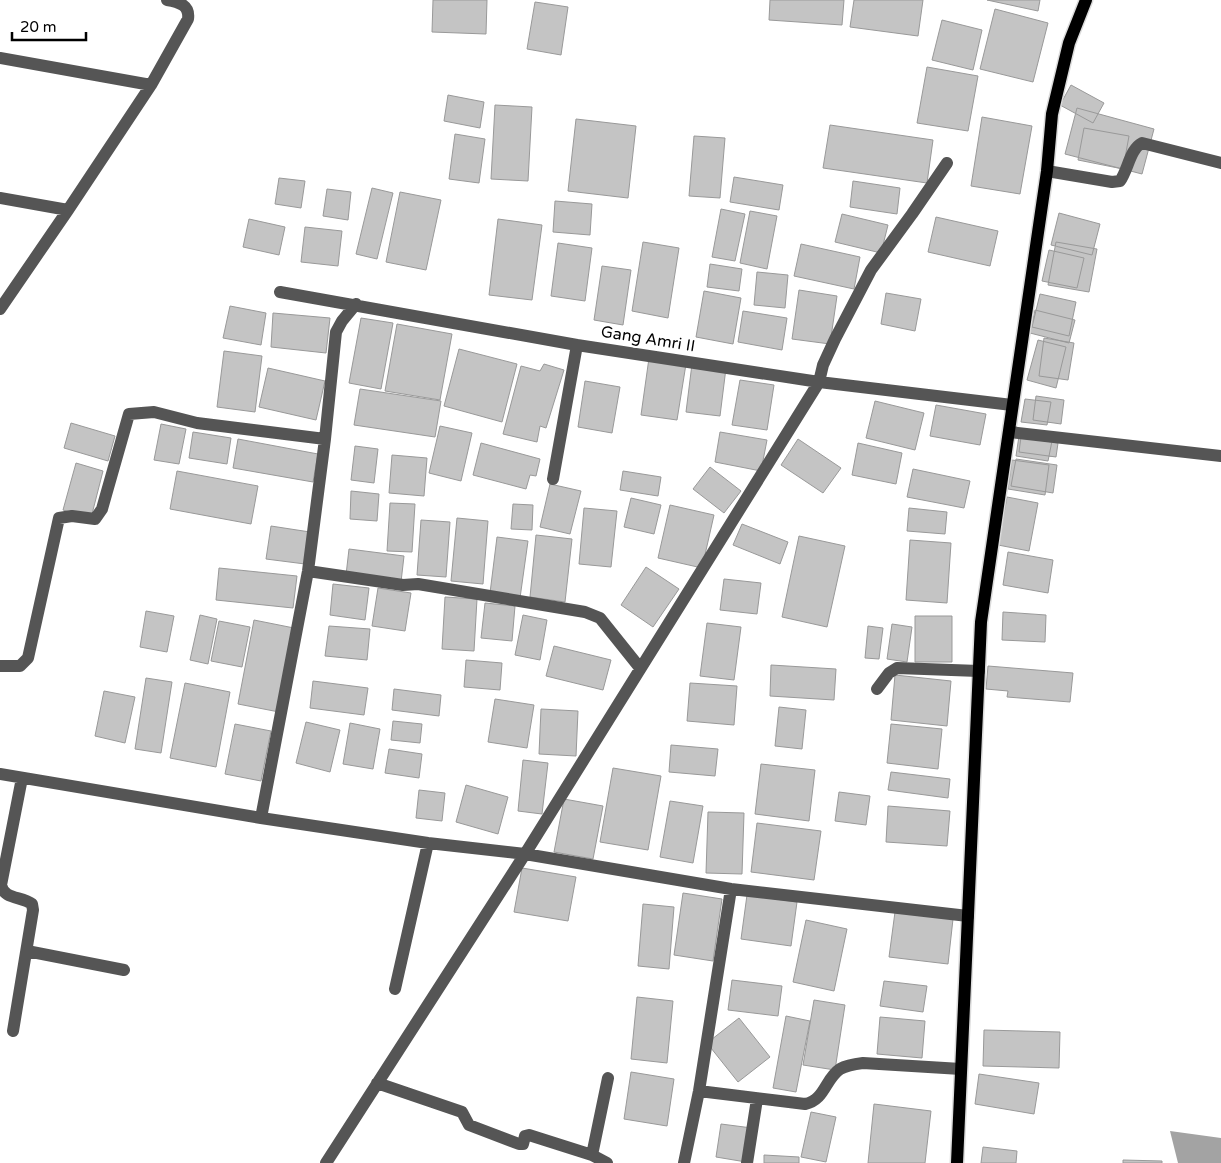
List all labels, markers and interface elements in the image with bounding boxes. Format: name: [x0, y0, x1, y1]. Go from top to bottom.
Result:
scale bar: [12, 10, 86, 42]
text: 20 m: [20, 18, 57, 36]
street label: Gang Amri II: [600, 322, 696, 356]

